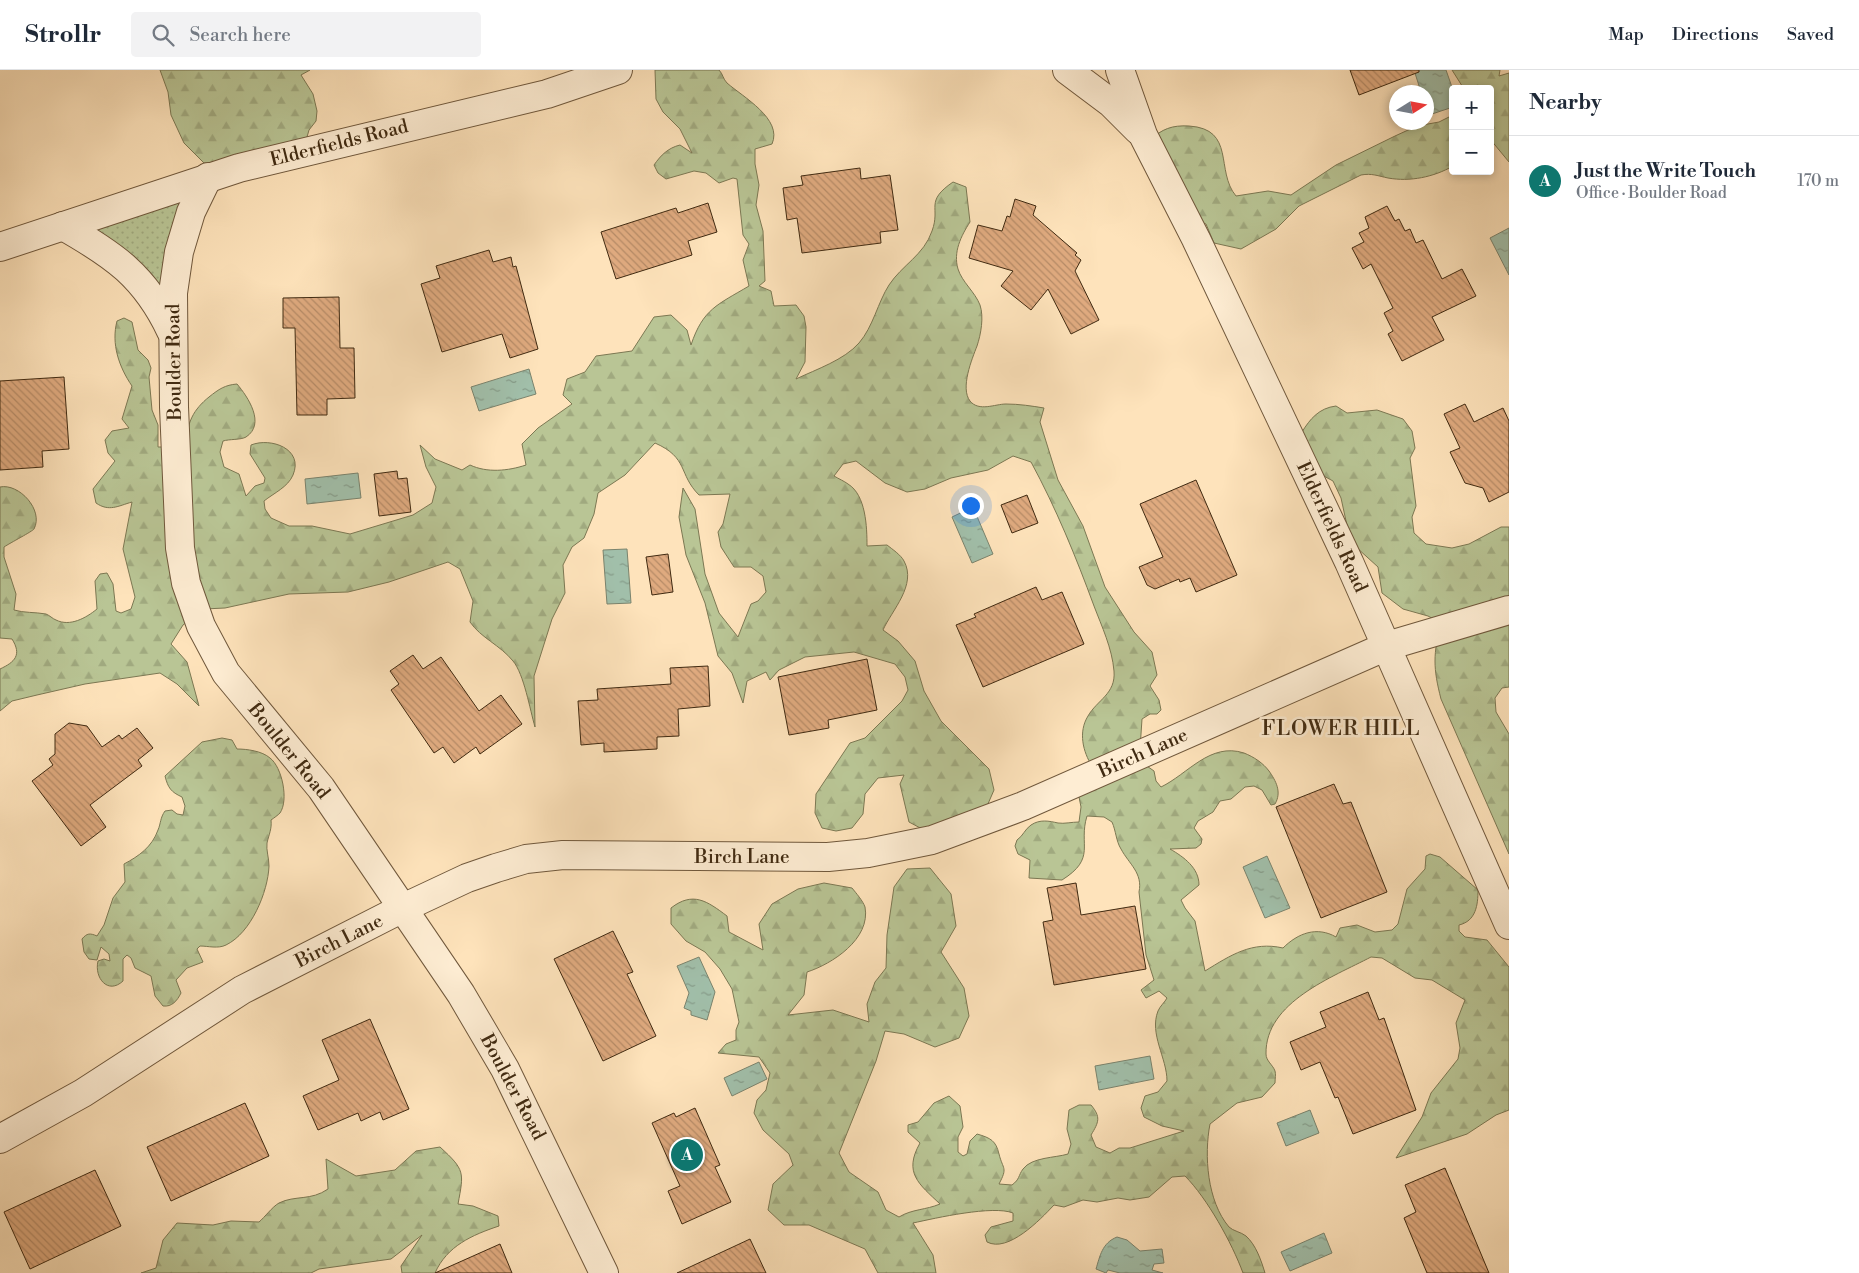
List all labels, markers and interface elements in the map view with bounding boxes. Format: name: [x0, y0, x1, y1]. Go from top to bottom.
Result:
search box: [131, 12, 481, 57]
text: Strollr: [25, 20, 101, 50]
icon: search: [149, 21, 177, 49]
text: Search here: [189, 23, 291, 47]
text: Map: [1608, 23, 1644, 46]
text: Directions: [1672, 23, 1759, 46]
text: Saved: [1787, 23, 1834, 46]
north arrow: [1389, 85, 1434, 130]
map controls: [1449, 85, 1494, 175]
button: +: [1449, 85, 1494, 130]
text: Nearby: [1529, 90, 1602, 116]
street label: Elderfields Road: [267, 114, 411, 172]
button: −: [1449, 130, 1494, 175]
text: Just the Write Touch: [1576, 159, 1756, 183]
text: A: [1539, 171, 1551, 191]
text: 170 m: [1797, 171, 1839, 191]
text: Office · Boulder Road: [1576, 183, 1727, 203]
street label: Boulder Road: [161, 303, 187, 422]
street label: Elderfields Road: [1291, 458, 1373, 596]
your location: [958, 493, 984, 519]
street label: Boulder Road: [242, 697, 335, 804]
district label: FLOWER HILL: [1262, 716, 1420, 742]
street label: Birch Lane: [1094, 723, 1191, 784]
street label: Birch Lane: [693, 845, 790, 869]
street label: Birch Lane: [290, 909, 387, 974]
street label: Boulder Road: [474, 1029, 551, 1144]
pin: A: [671, 1136, 703, 1174]

